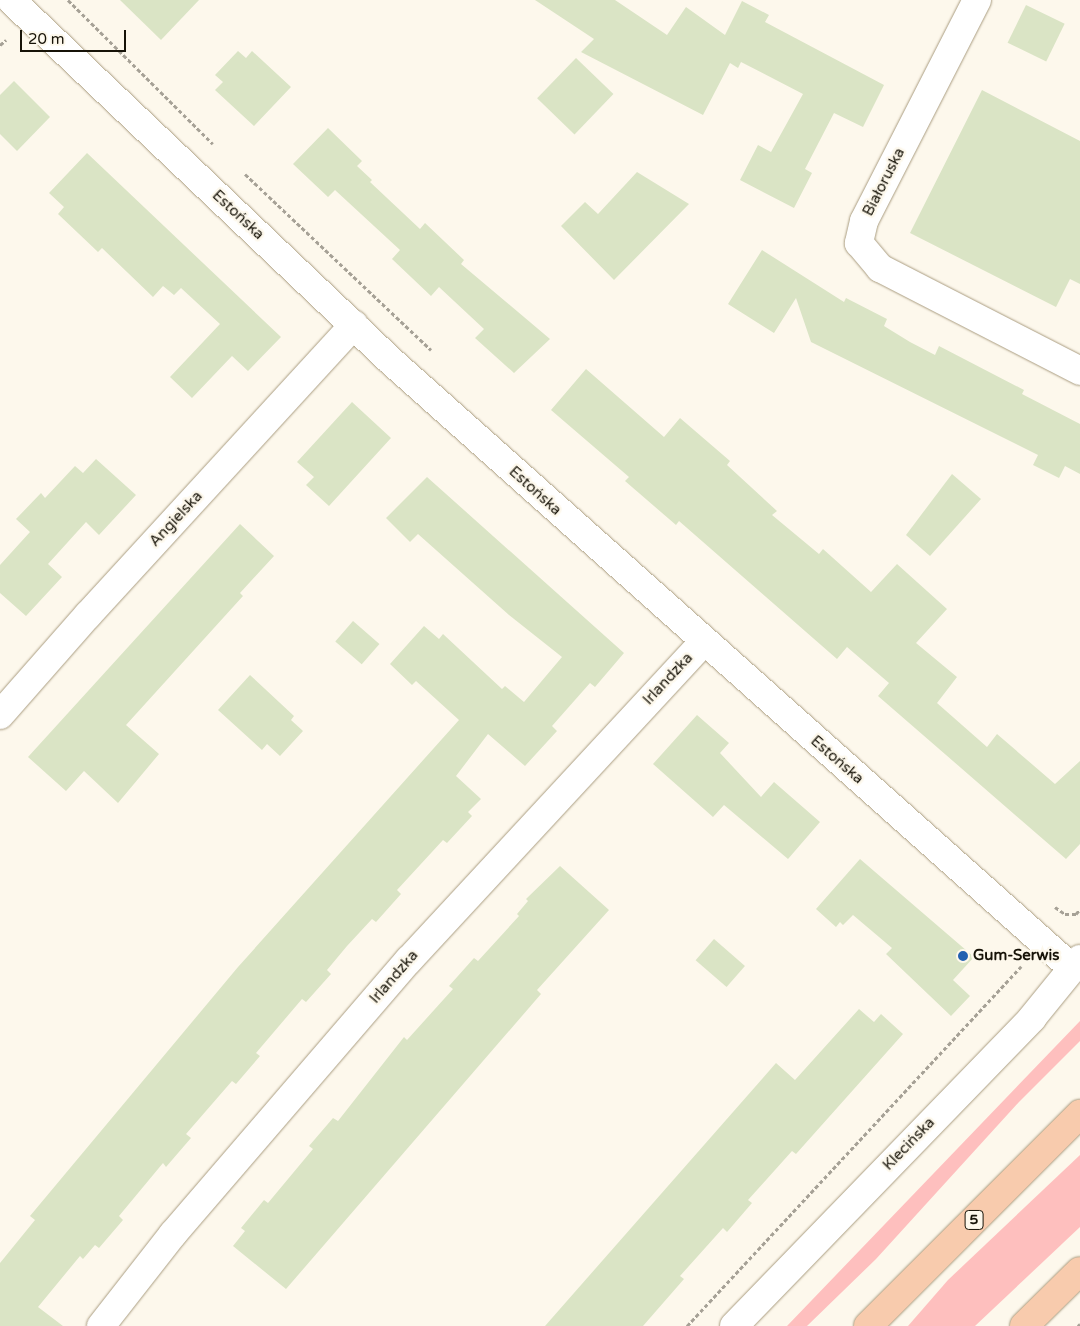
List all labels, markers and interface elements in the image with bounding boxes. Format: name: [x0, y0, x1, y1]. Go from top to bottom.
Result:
scale bar: [22, 20, 129, 52]
text: 20 m: [28, 30, 65, 48]
street label: Białoruska: [859, 145, 909, 219]
street label: Estońska: [208, 187, 268, 243]
street label: Estońska: [505, 463, 565, 519]
street label: Angielska: [146, 488, 206, 550]
street label: Irlandzka: [639, 649, 697, 709]
street label: Estońska: [807, 732, 867, 788]
street label: Irlandzka: [366, 947, 422, 1007]
place label: Gum-Serwis: [973, 947, 1059, 965]
marker: Gum-Serwis: [957, 950, 969, 962]
street label: Klecińska: [879, 1114, 939, 1174]
road number: 5: [964, 1208, 984, 1232]

